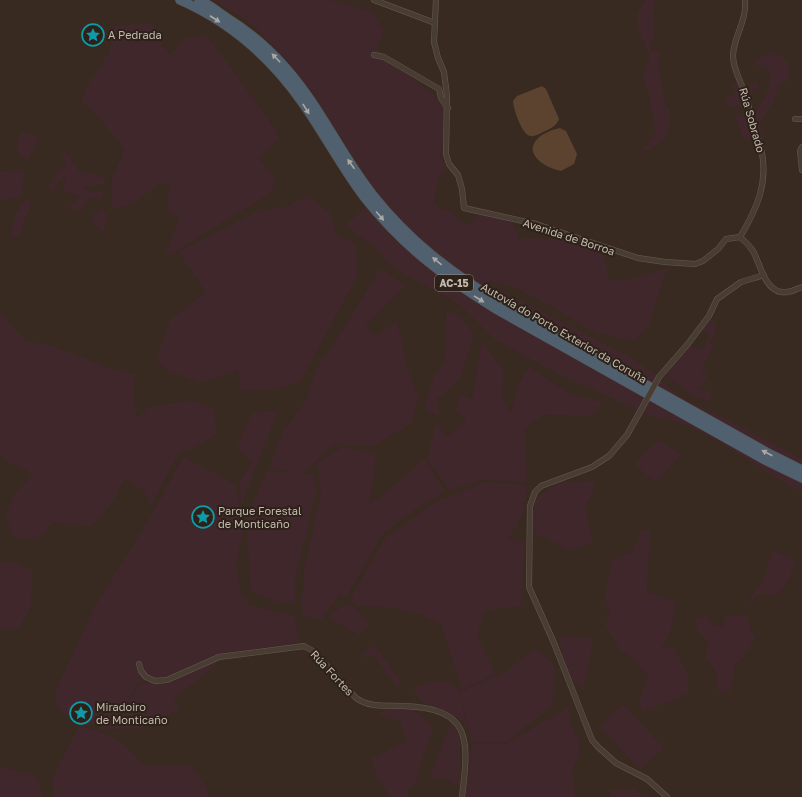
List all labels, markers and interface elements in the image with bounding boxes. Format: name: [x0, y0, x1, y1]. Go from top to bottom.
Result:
one-way arrow: [209, 15, 220, 22]
place icon: A Pedrada: [80, 22, 106, 48]
place label: A Pedrada: [108, 28, 162, 41]
one-way arrow: [272, 53, 281, 63]
street label: Rúa Sobrado: [737, 86, 768, 154]
one-way arrow: [303, 103, 310, 115]
one-way arrow: [347, 159, 355, 170]
one-way arrow: [376, 210, 385, 221]
street label: Avenida de Borroa: [522, 216, 617, 257]
one-way arrow: [432, 256, 443, 265]
road number: AC-15: [435, 275, 473, 291]
street label: Autovía do Porto Exterior da Coruña: [479, 280, 649, 385]
one-way arrow: [474, 295, 484, 303]
one-way arrow: [761, 449, 773, 456]
place icon: Parque Forestal de Monticaño: [190, 504, 216, 530]
place label: Parque Forestal de Monticaño: [218, 504, 302, 530]
street label: Rúa Fortes: [308, 647, 357, 698]
place icon: Miradoiro de Monticaño: [68, 700, 94, 726]
place label: Miradoiro de Monticaño: [96, 700, 168, 726]

